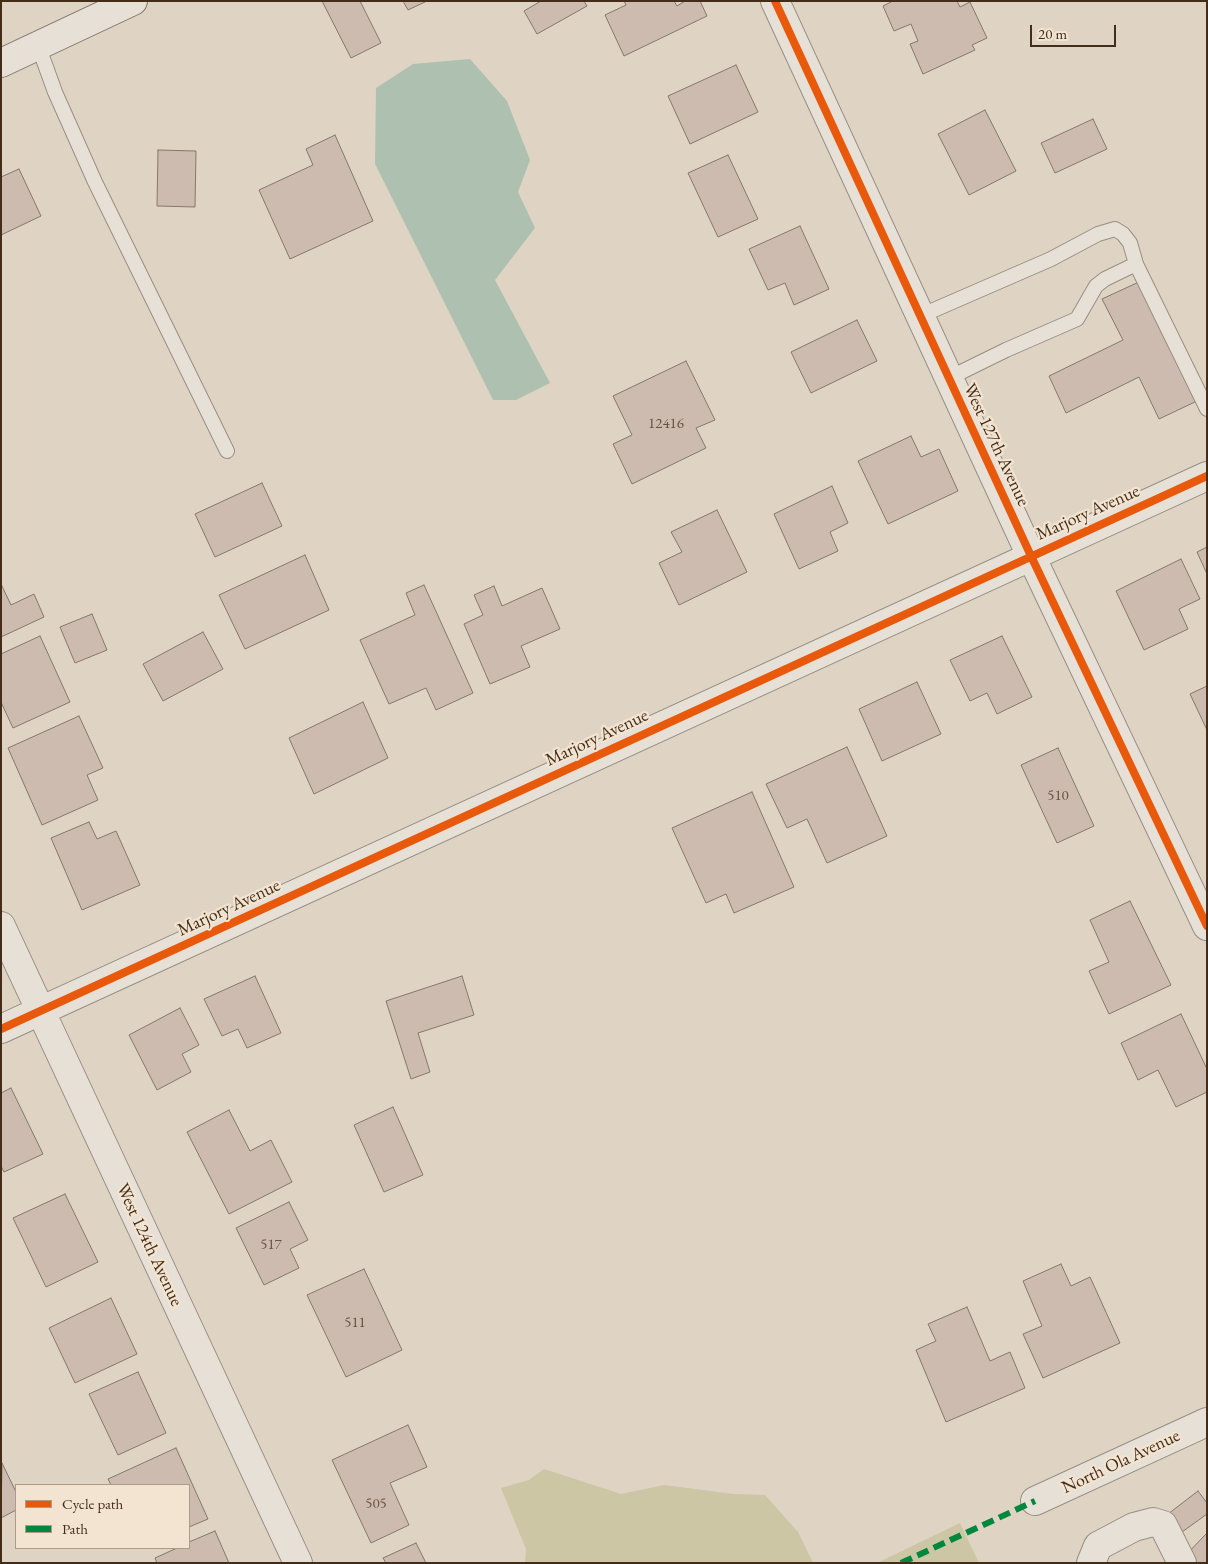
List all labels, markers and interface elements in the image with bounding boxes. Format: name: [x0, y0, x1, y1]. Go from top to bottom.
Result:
scale bar: [1033, 15, 1119, 47]
text: 20 m: [1038, 24, 1067, 43]
street label: West 127th Avenue: [958, 380, 1034, 510]
house number: 12416: [648, 415, 684, 433]
street label: Marjory Avenue: [1033, 481, 1143, 545]
street label: Marjory Avenue: [542, 705, 652, 771]
house number: 510: [1047, 787, 1069, 805]
street label: Marjory Avenue: [174, 875, 284, 941]
street label: West 124th Avenue: [111, 1180, 187, 1310]
house number: 517: [260, 1236, 282, 1254]
house number: 511: [344, 1314, 366, 1332]
street label: North Ola Avenue: [1058, 1425, 1184, 1499]
legend: [15, 1484, 190, 1549]
text: Cycle path: [62, 1494, 123, 1513]
house number: 505: [365, 1495, 387, 1513]
text: Path: [62, 1519, 88, 1538]

